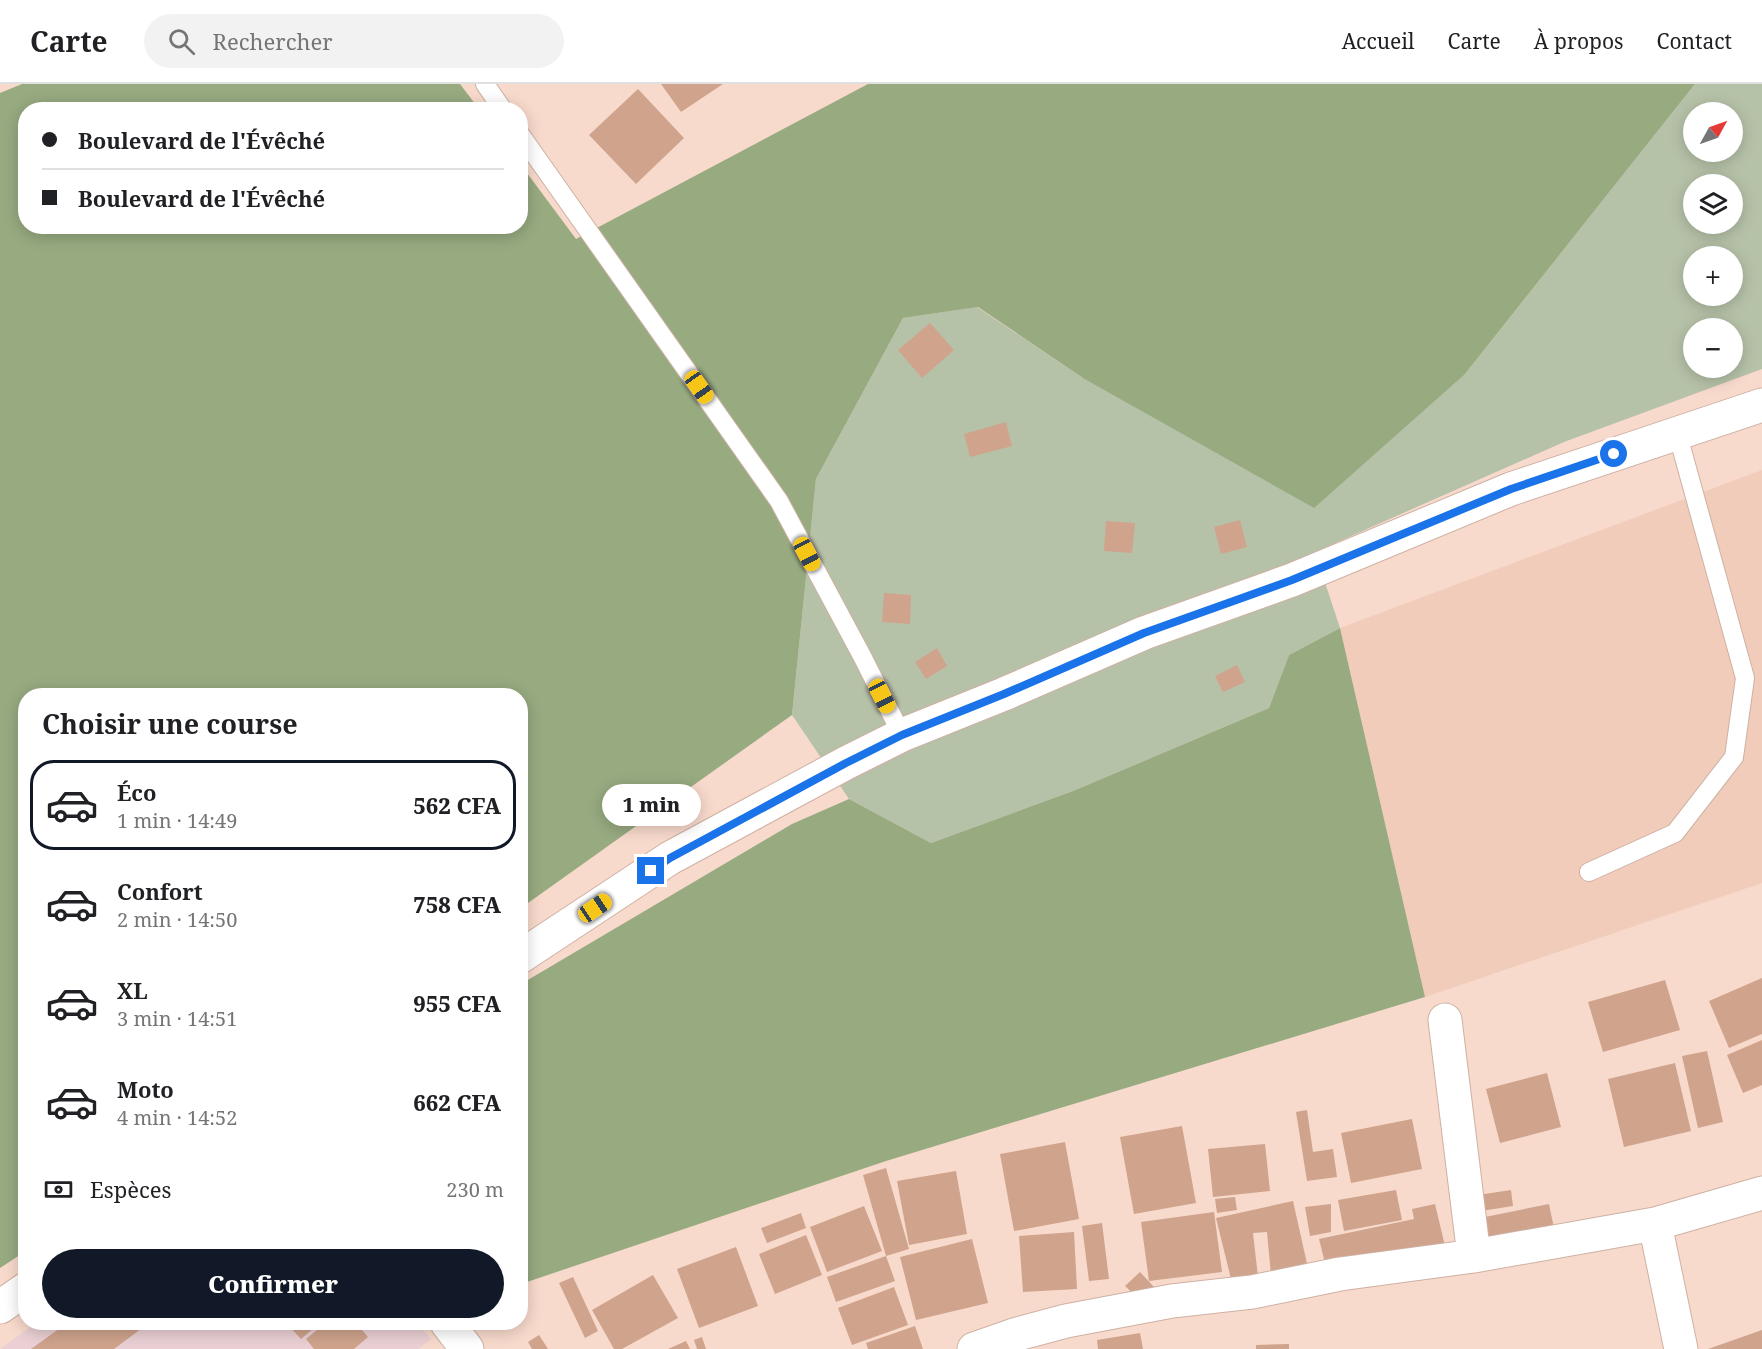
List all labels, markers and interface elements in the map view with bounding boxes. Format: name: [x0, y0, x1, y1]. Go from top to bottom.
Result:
search box: [144, 14, 564, 68]
text: Carte: [30, 22, 108, 60]
icon: search: [165, 25, 198, 58]
text: Rechercher: [213, 26, 333, 56]
text: Accueil: [1342, 27, 1415, 55]
text: Carte: [1448, 27, 1501, 55]
text: À propos: [1534, 27, 1624, 55]
text: Contact: [1657, 27, 1732, 55]
north arrow: [1683, 102, 1743, 162]
map controls: [1683, 102, 1743, 378]
text: Boulevard de l'Évêché: [78, 125, 325, 155]
button: layers: [1683, 174, 1743, 234]
text: Boulevard de l'Évêché: [78, 183, 325, 213]
button: +: [1683, 246, 1743, 306]
button: −: [1683, 318, 1743, 378]
car: [681, 367, 717, 407]
route start: [1600, 440, 1627, 467]
car: [791, 534, 823, 574]
car: [866, 676, 898, 716]
text: Choisir une course: [42, 705, 298, 742]
text: Éco: [117, 777, 156, 807]
icon: car: [45, 778, 99, 832]
callout: 1 min: [602, 784, 700, 826]
text: 562 CFA: [413, 790, 501, 820]
text: 1 min: [623, 791, 680, 818]
text: 1 min · 14:49: [117, 807, 237, 834]
route end: [637, 857, 664, 884]
text: Confort: [117, 876, 203, 906]
icon: car: [45, 877, 99, 931]
text: 758 CFA: [413, 889, 501, 919]
car: [575, 890, 615, 926]
text: 2 min · 14:50: [117, 906, 237, 933]
text: XL: [117, 975, 148, 1005]
icon: car: [45, 976, 99, 1030]
text: 955 CFA: [413, 988, 501, 1018]
text: 3 min · 14:51: [117, 1005, 237, 1032]
text: Moto: [117, 1074, 174, 1104]
icon: car: [45, 1075, 99, 1129]
text: 662 CFA: [413, 1087, 501, 1117]
text: 4 min · 14:52: [117, 1104, 237, 1131]
icon: cash: [42, 1173, 75, 1206]
text: Espèces: [90, 1174, 171, 1204]
text: 230 m: [446, 1176, 504, 1203]
button: Confirmer: [42, 1249, 504, 1318]

